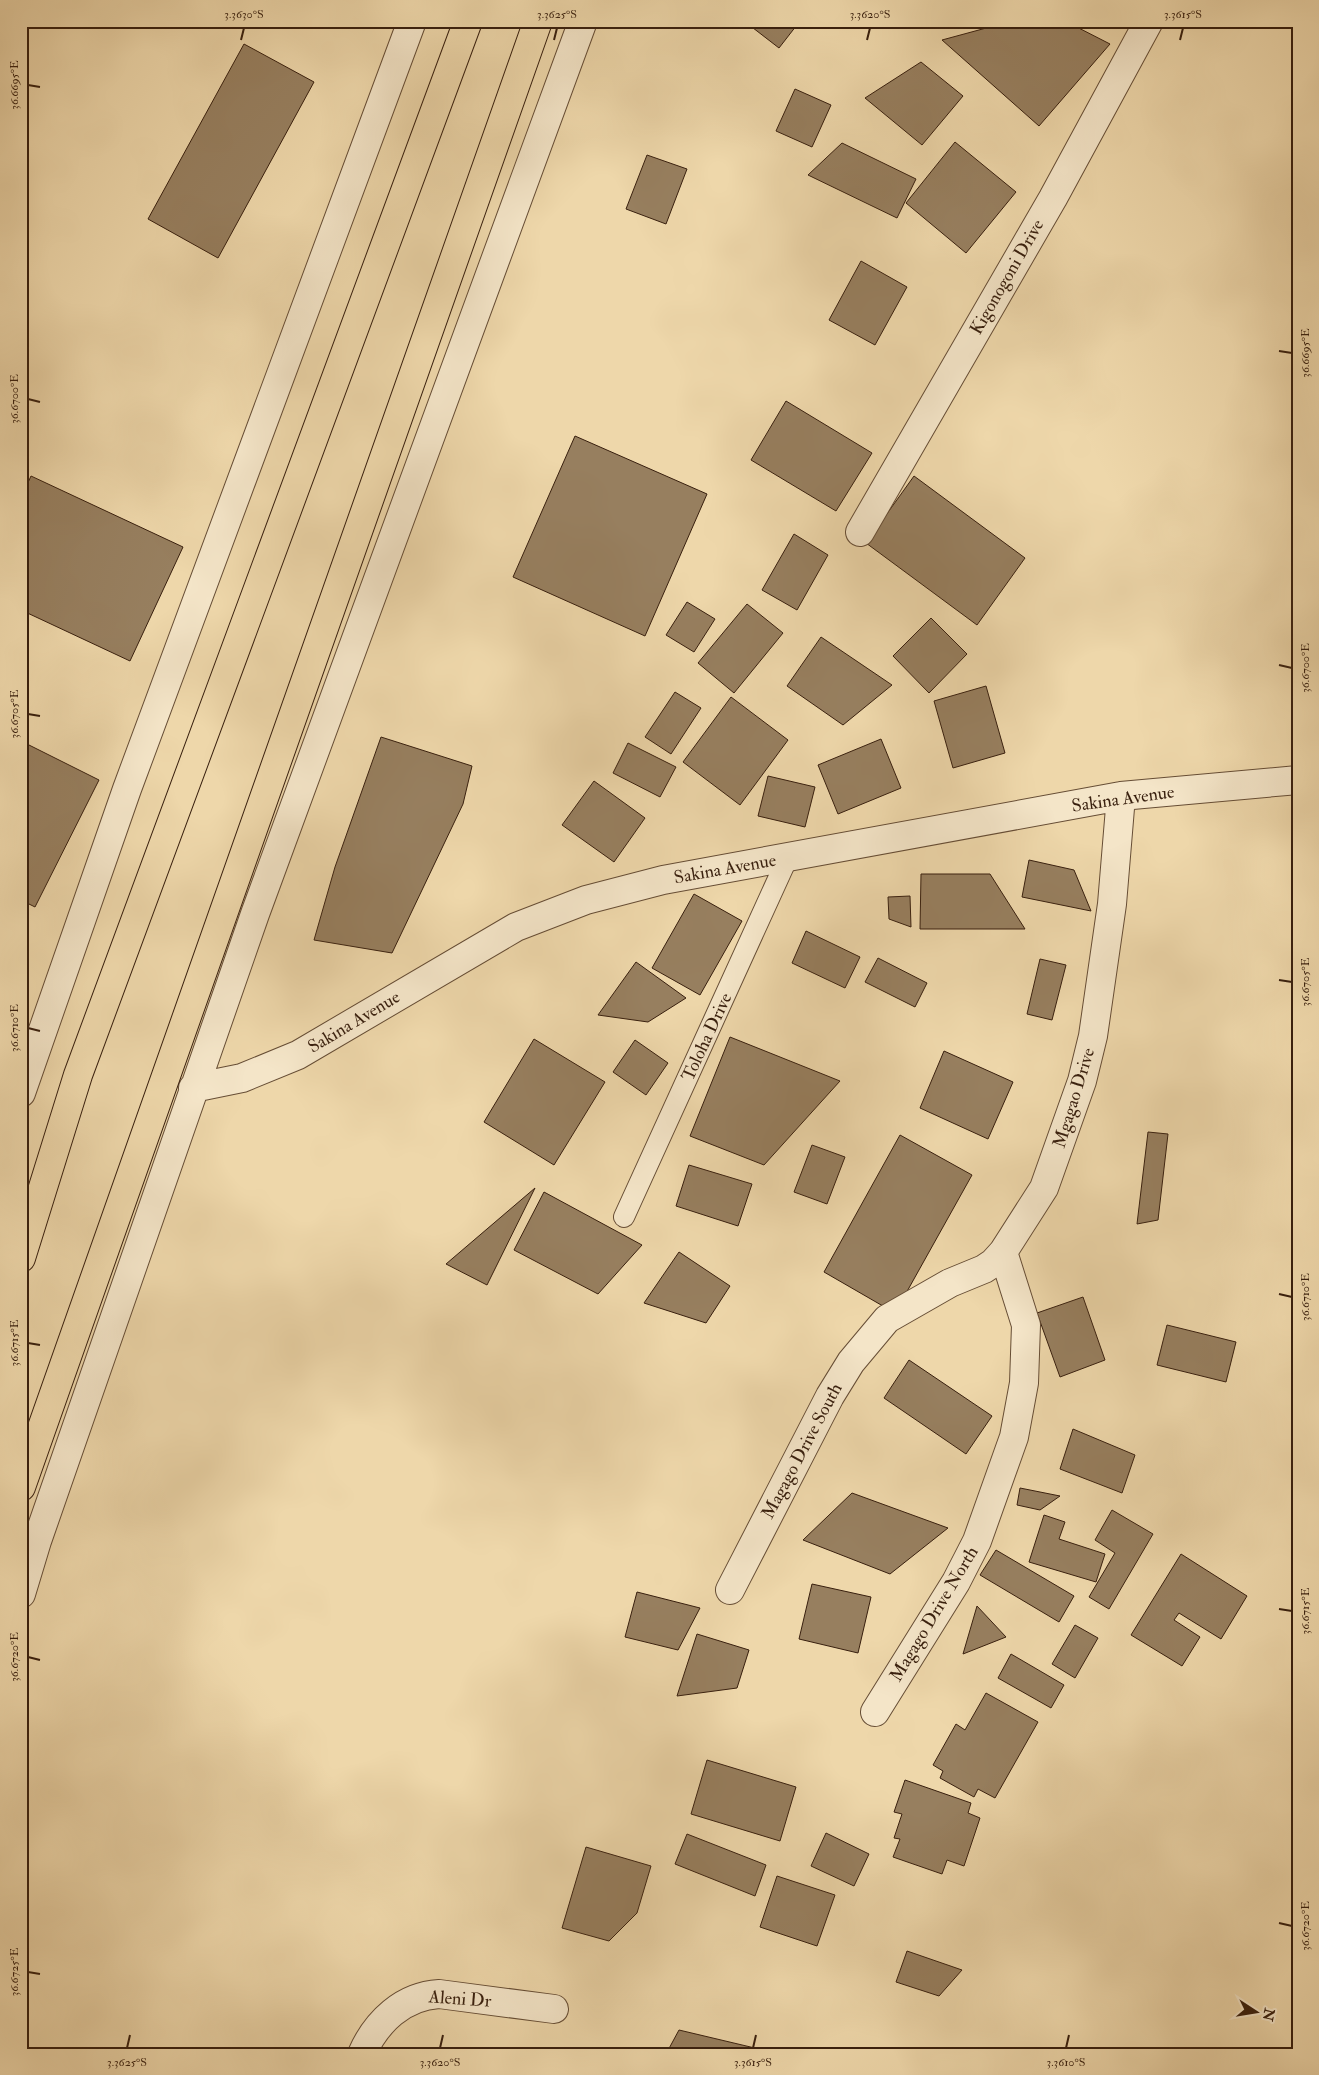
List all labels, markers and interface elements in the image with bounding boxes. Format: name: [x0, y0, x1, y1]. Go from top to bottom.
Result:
text: 3.3630°S: [224, 7, 264, 22]
text: 3.3625°S: [537, 7, 577, 22]
text: 3.3620°S: [850, 7, 890, 22]
text: 3.3615°S: [1164, 7, 1202, 22]
text: 36.6695°E: [7, 60, 22, 110]
street label: Kigonogoni Drive: [965, 215, 1050, 339]
text: 36.6695°E: [1298, 328, 1313, 378]
text: 36.6700°E: [7, 374, 22, 424]
text: 36.6700°E: [1298, 643, 1313, 693]
text: 36.6705°E: [7, 689, 22, 738]
street label: Sakina Avenue: [1070, 780, 1176, 818]
street label: Sakina Avenue: [672, 849, 778, 889]
text: 36.6705°E: [1298, 957, 1313, 1006]
street label: Sakina Avenue: [304, 985, 405, 1058]
street label: Toloha Drive: [677, 989, 738, 1085]
text: 36.6710°E: [7, 1004, 22, 1052]
street label: Mgagao Drive: [1048, 1045, 1100, 1151]
text: 36.6710°E: [1298, 1273, 1313, 1321]
text: 36.6715°E: [7, 1319, 22, 1366]
street label: Magago Drive South: [757, 1379, 848, 1523]
street label: Magago Drive North: [885, 1542, 984, 1686]
text: 36.6715°E: [1298, 1587, 1313, 1634]
text: 36.6720°E: [7, 1632, 22, 1682]
text: 36.6720°E: [1298, 1901, 1313, 1951]
text: 36.6725°E: [7, 1947, 22, 1996]
street label: Aleni Dr: [427, 1985, 492, 2013]
north arrow: [1232, 1988, 1282, 2038]
text: N: [1259, 2006, 1278, 2023]
text: 3.3625°S: [107, 2055, 147, 2070]
text: 3.3620°S: [420, 2055, 460, 2070]
text: 3.3615°S: [734, 2055, 772, 2070]
text: 3.3610°S: [1047, 2055, 1085, 2070]

